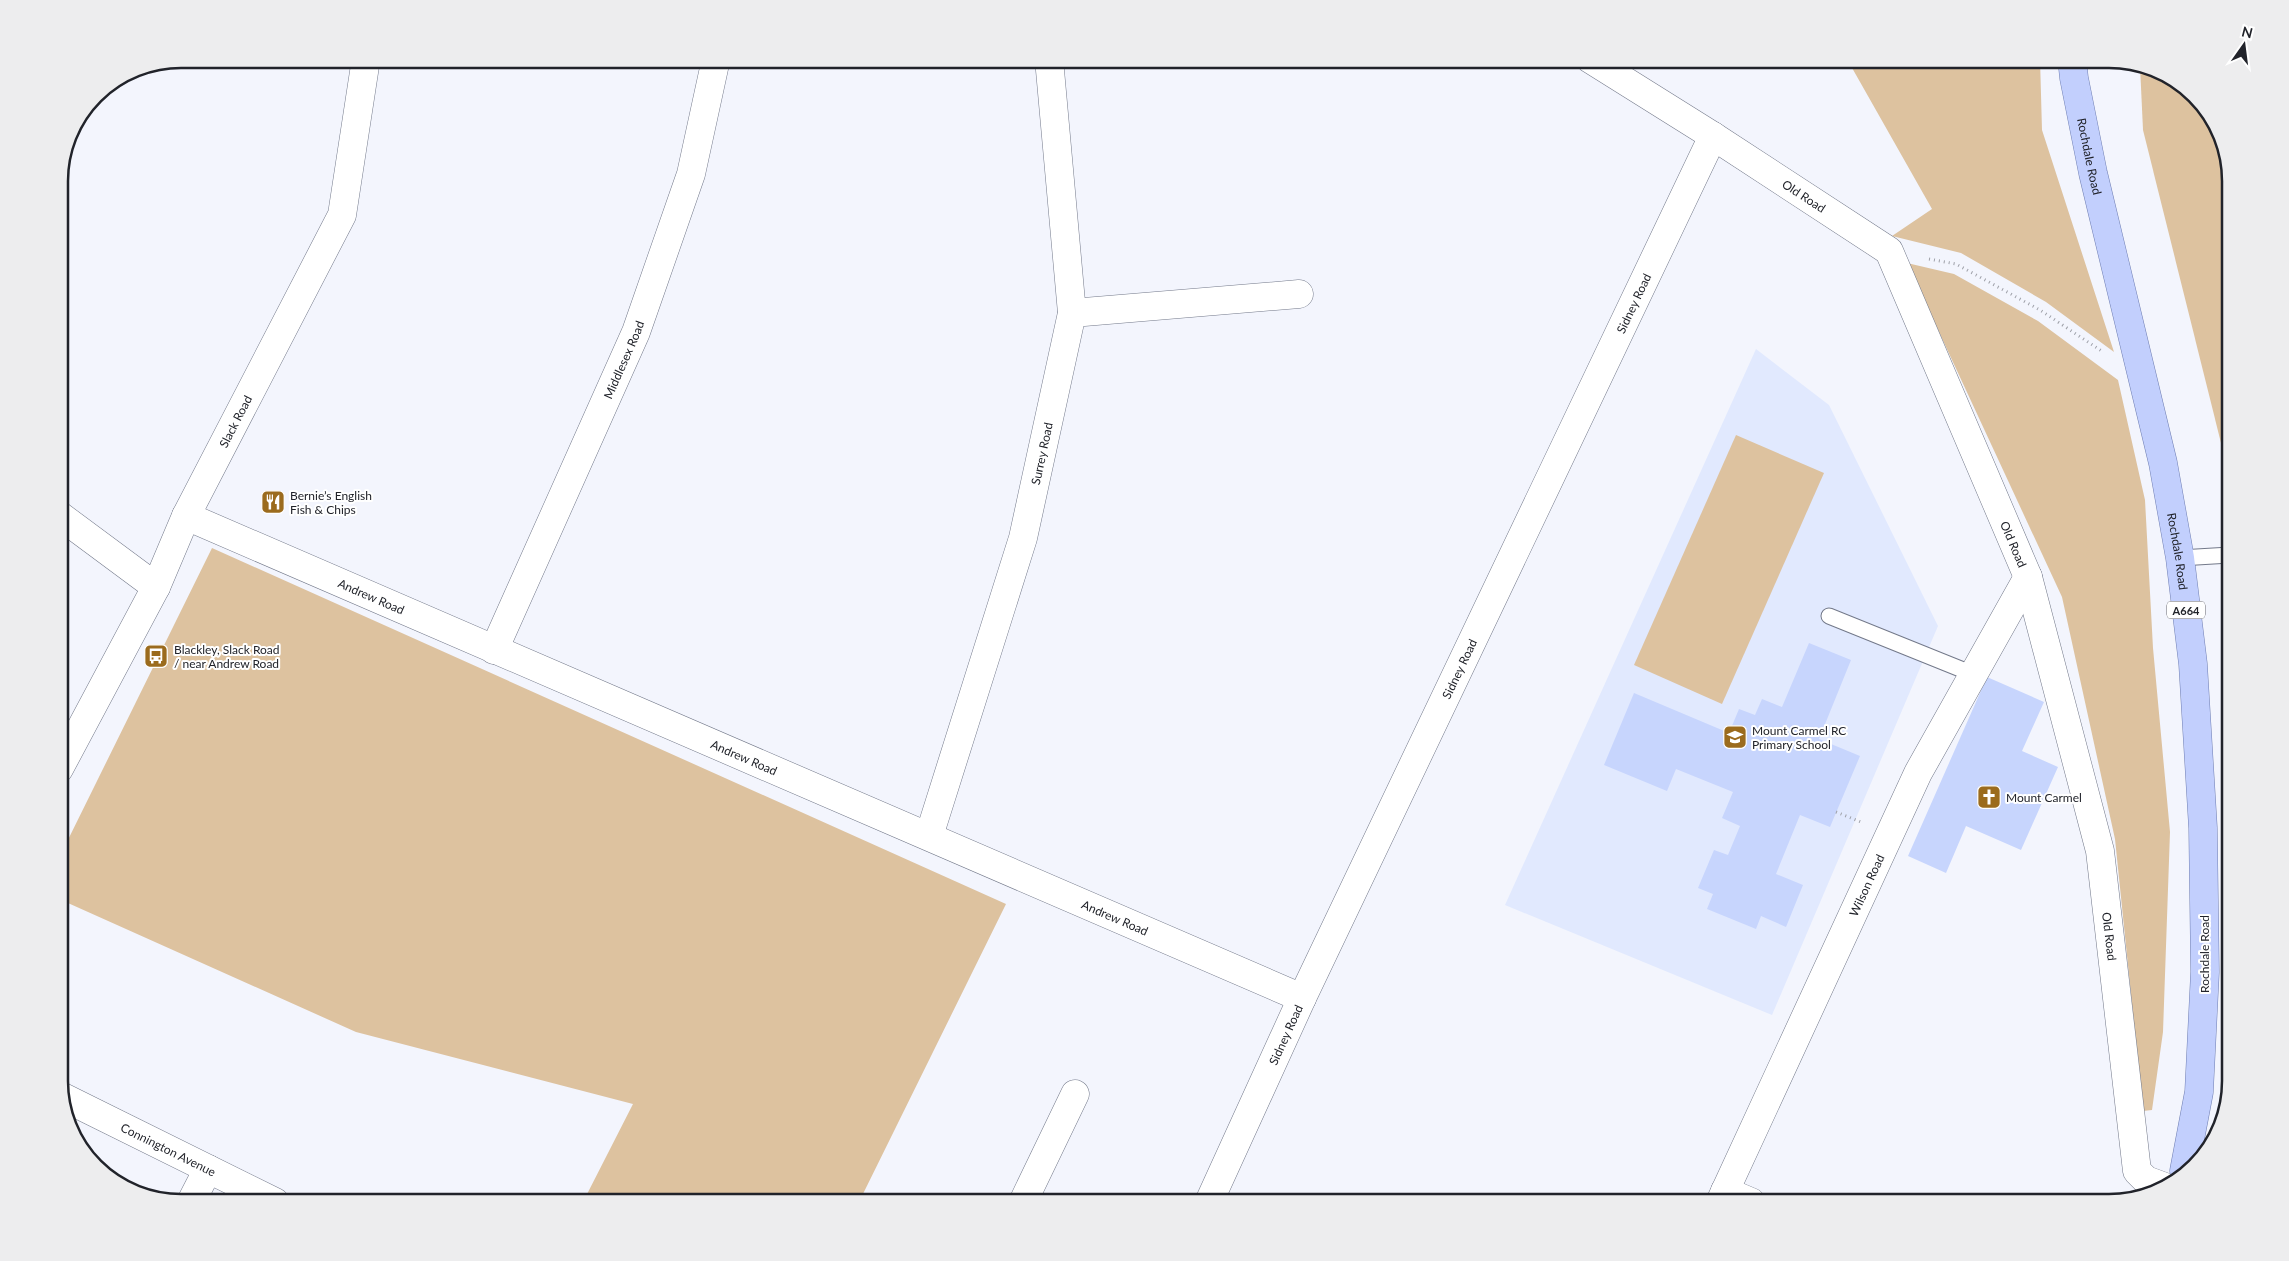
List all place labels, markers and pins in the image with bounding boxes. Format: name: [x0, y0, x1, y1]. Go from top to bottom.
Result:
place label: Bernie’s English Fish & Chips: [290, 488, 372, 517]
restaurant icon: Bernie’s English Fish & Chips: [260, 489, 286, 515]
place label: Blackley, Slack Road / near Andrew Road: [174, 642, 280, 671]
bus stop icon: Blackley, Slack Road / near Andrew Road: [143, 643, 169, 669]
place label: Mount Carmel RC Primary School: [1752, 723, 1846, 752]
school or university icon: Mount Carmel RC Primary School: [1722, 724, 1748, 750]
church icon: Mount Carmel: [1976, 784, 2002, 810]
place label: Mount Carmel: [2006, 790, 2082, 805]

